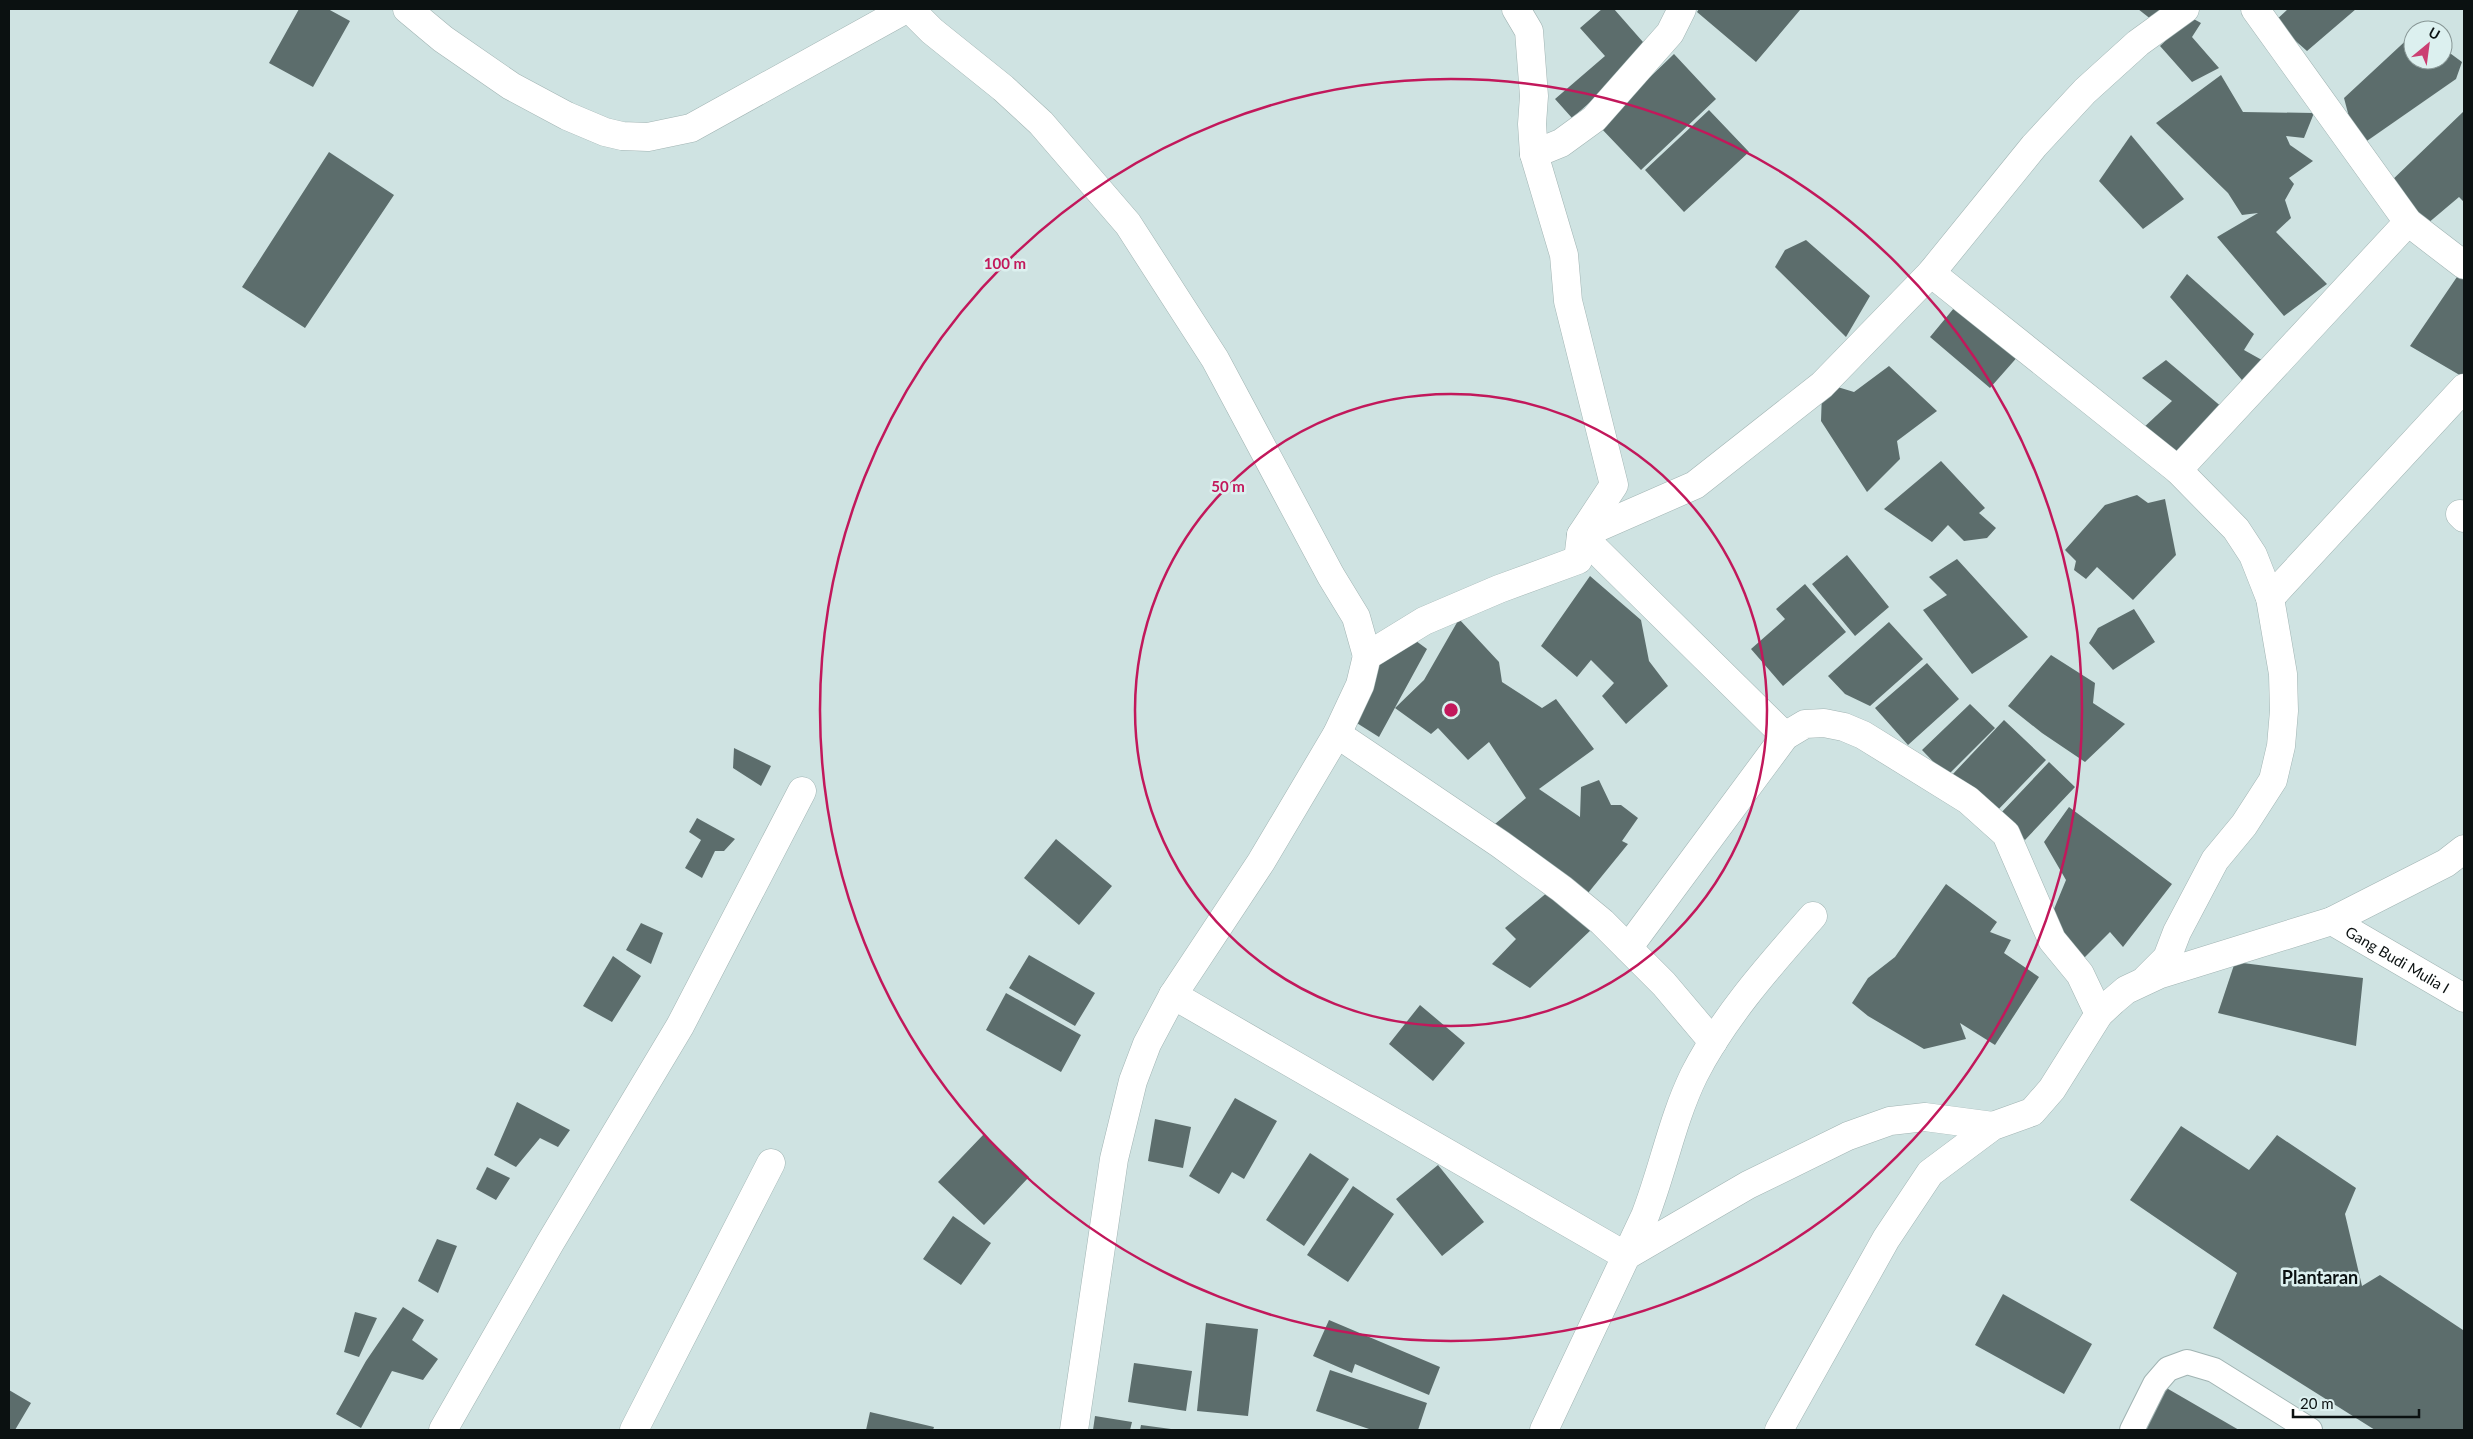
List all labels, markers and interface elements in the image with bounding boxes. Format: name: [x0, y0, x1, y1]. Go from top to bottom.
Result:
north arrow: [2403, 20, 2453, 70]
text: U: [2426, 23, 2443, 43]
text: 100 m: [984, 254, 1026, 272]
text: 50 m: [1211, 477, 1245, 495]
centre of rings: [1442, 701, 1460, 719]
street label: Gang Budi Mulia I: [2343, 922, 2453, 997]
district label: Plantaran: [2282, 1266, 2358, 1288]
scale bar: [2293, 1386, 2419, 1418]
text: 20 m: [2300, 1394, 2334, 1412]

